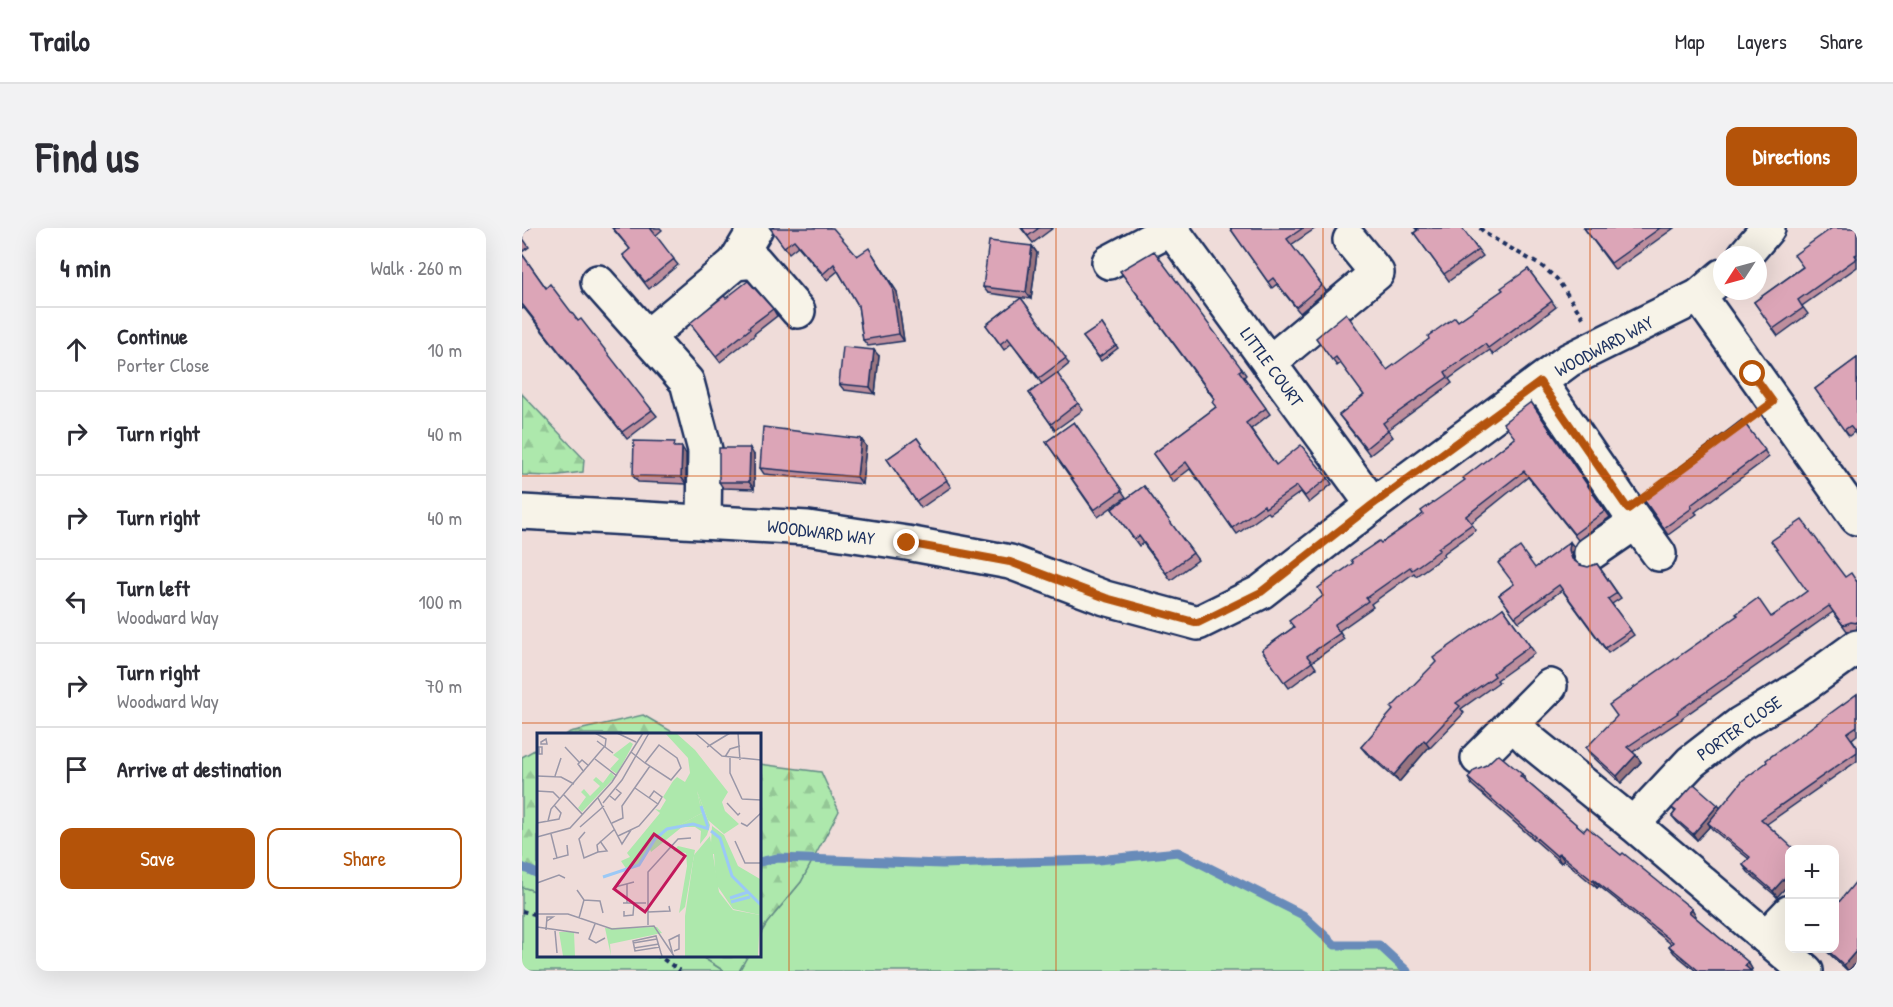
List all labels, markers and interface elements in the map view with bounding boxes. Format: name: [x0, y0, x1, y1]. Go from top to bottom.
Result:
text: Trailo: [30, 22, 90, 60]
text: Map: [1675, 27, 1704, 56]
text: Layers: [1737, 27, 1787, 56]
text: Share: [1820, 27, 1863, 56]
button: Directions: [1726, 127, 1857, 186]
text: Find us: [36, 128, 139, 185]
north arrow: [1713, 246, 1767, 300]
text: 4 min: [60, 250, 111, 285]
text: Walk · 260 m: [371, 254, 462, 281]
street label: WOODWARD WAY: [1550, 310, 1658, 382]
text: Continue: [117, 321, 188, 351]
street label: LITTLE COURT: [1235, 322, 1310, 412]
icon: ahead: [60, 333, 93, 366]
text: 10 m: [428, 336, 462, 363]
text: Porter Close: [117, 351, 210, 378]
route start: [1739, 360, 1765, 386]
icon: right: [60, 417, 93, 450]
text: Turn right: [117, 418, 200, 448]
text: 40 m: [427, 420, 462, 447]
icon: right: [60, 501, 93, 534]
text: Turn right: [117, 502, 200, 532]
text: 40 m: [427, 504, 462, 531]
street label: WOODWARD WAY: [766, 513, 876, 551]
route end: [893, 529, 919, 555]
text: Turn left: [117, 573, 190, 603]
icon: left: [60, 585, 93, 618]
text: 100 m: [419, 588, 462, 615]
text: Woodward Way: [117, 603, 219, 630]
text: Turn right: [117, 657, 200, 687]
icon: right: [60, 669, 93, 702]
text: 70 m: [425, 672, 462, 699]
text: Woodward Way: [117, 687, 219, 714]
street label: PORTER CLOSE: [1692, 690, 1786, 766]
inset map: [537, 733, 760, 956]
icon: arrive: [60, 753, 93, 786]
text: Arrive at destination: [117, 754, 282, 784]
button: Save: [60, 828, 255, 889]
button: Share: [267, 828, 462, 889]
map controls: [1785, 845, 1839, 953]
button: +: [1785, 845, 1839, 899]
button: −: [1785, 899, 1839, 953]

